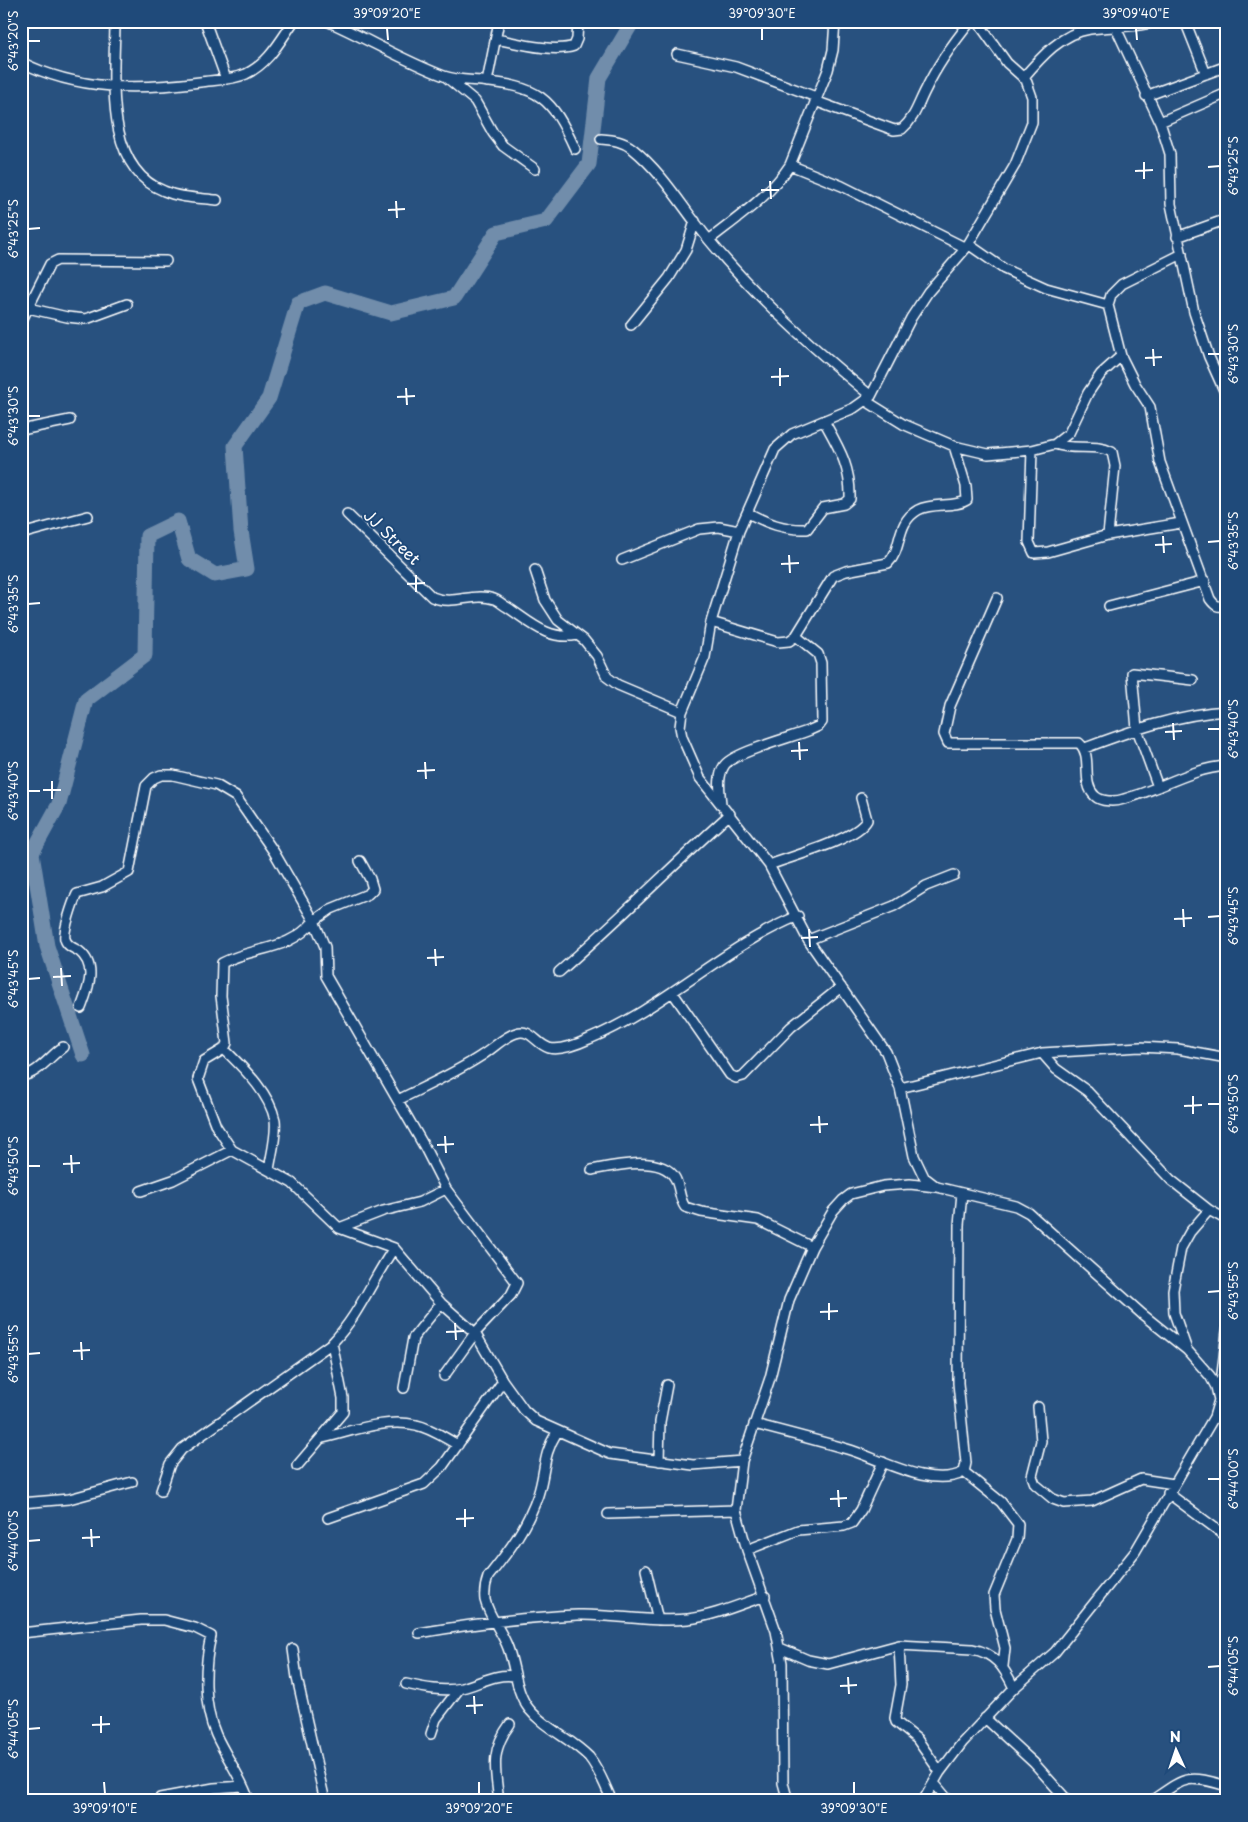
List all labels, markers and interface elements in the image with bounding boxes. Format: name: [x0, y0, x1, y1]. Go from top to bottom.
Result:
text: 39°09'20"E: [353, 4, 421, 22]
text: 39°09'30"E: [728, 4, 796, 22]
text: 39°09'40"E: [1102, 4, 1170, 22]
text: 6°43'20"S: [4, 11, 22, 71]
text: 6°43'25"S: [1224, 136, 1242, 196]
text: 6°43'25"S: [4, 199, 22, 259]
text: 6°43'30"S: [1224, 324, 1242, 384]
text: 6°43'30"S: [4, 386, 22, 446]
street label: JJ Street: [359, 503, 427, 570]
text: 6°43'35"S: [1224, 511, 1242, 571]
text: 6°43'35"S: [4, 574, 22, 634]
text: 6°43'40"S: [1224, 699, 1242, 759]
text: 6°43'40"S: [4, 761, 22, 821]
text: 6°43'45"S: [1224, 887, 1242, 945]
text: 6°43'45"S: [4, 950, 22, 1008]
text: 6°43'50"S: [1224, 1074, 1242, 1134]
text: 6°43'50"S: [4, 1136, 22, 1196]
text: 6°43'55"S: [1224, 1262, 1242, 1321]
text: 6°43'55"S: [4, 1325, 22, 1384]
text: 6°44'00"S: [1224, 1448, 1242, 1510]
text: 6°44'00"S: [4, 1510, 22, 1572]
text: 6°44'05"S: [1224, 1636, 1242, 1696]
text: 6°44'05"S: [4, 1699, 22, 1759]
north arrow: [1150, 1724, 1200, 1774]
text: N: [1169, 1726, 1181, 1747]
text: 39°09'10"E: [72, 1799, 138, 1817]
text: 39°09'20"E: [445, 1799, 513, 1817]
text: 39°09'30"E: [820, 1799, 888, 1817]

